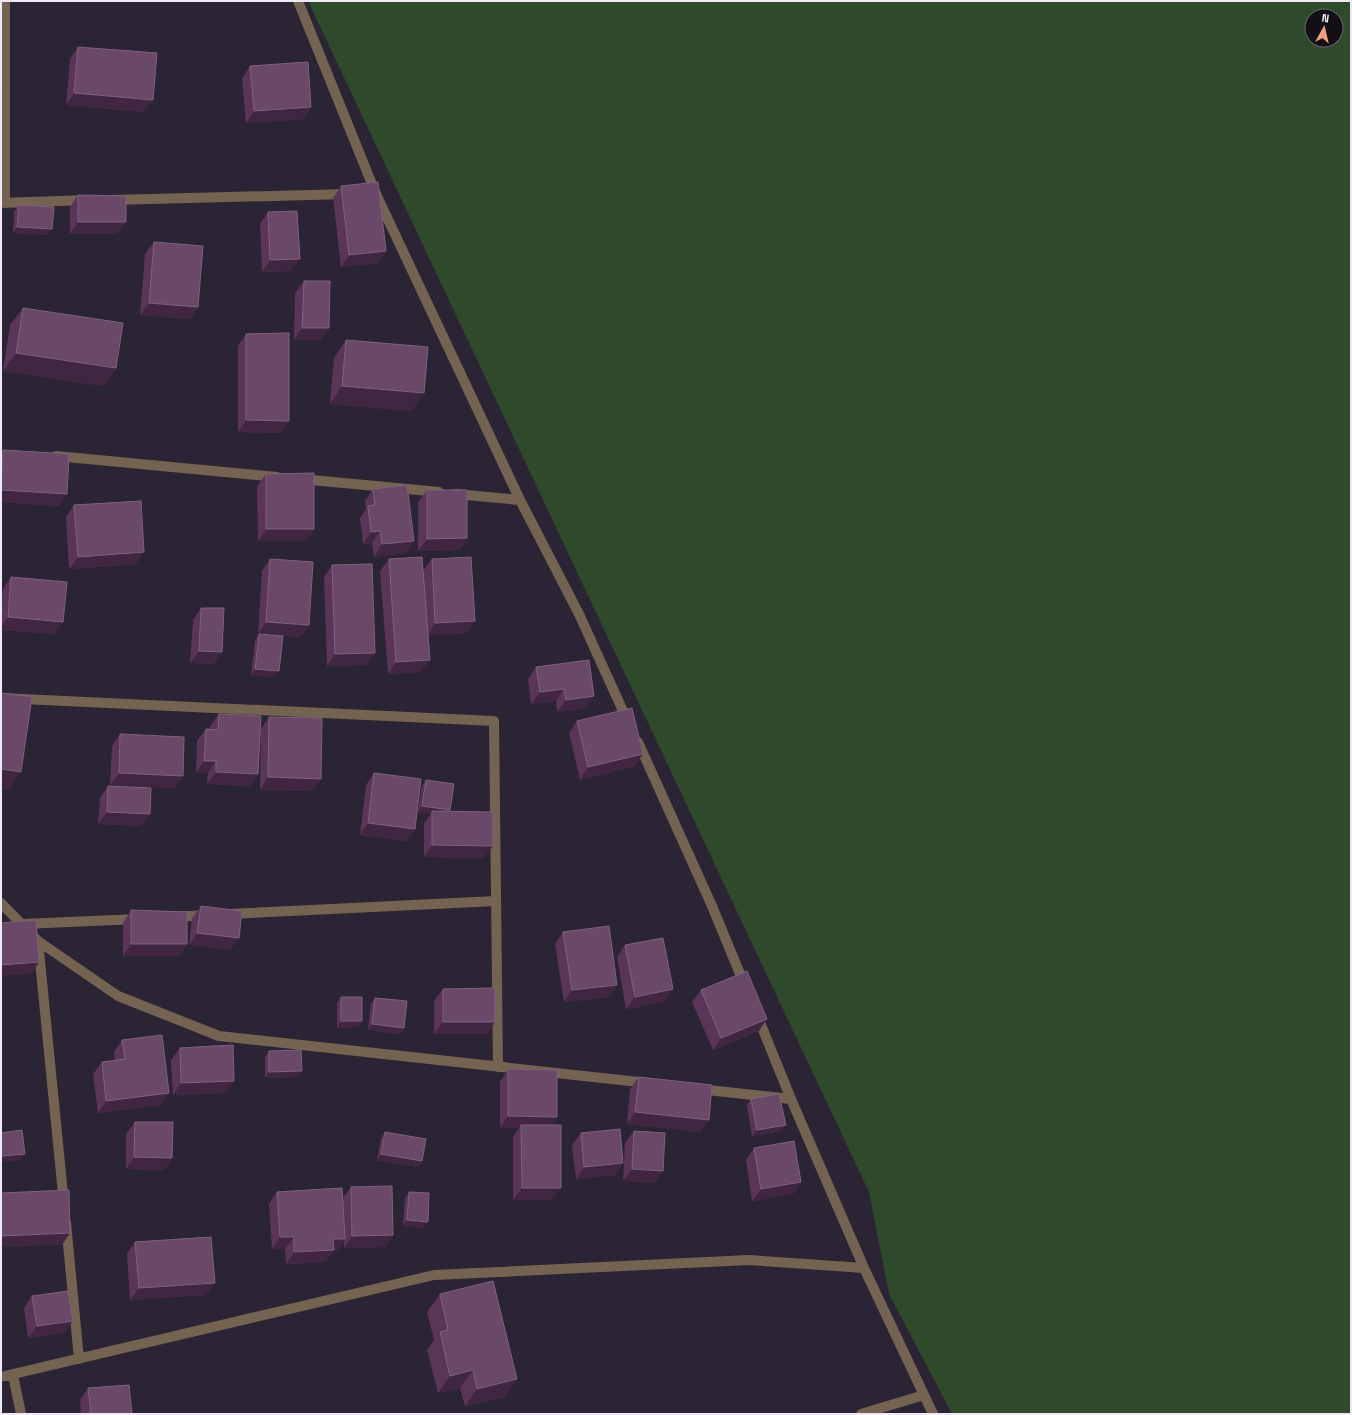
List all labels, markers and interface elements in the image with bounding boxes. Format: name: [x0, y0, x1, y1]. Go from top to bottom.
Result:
north arrow: [1304, 8, 1344, 48]
text: N: [1321, 11, 1330, 26]

